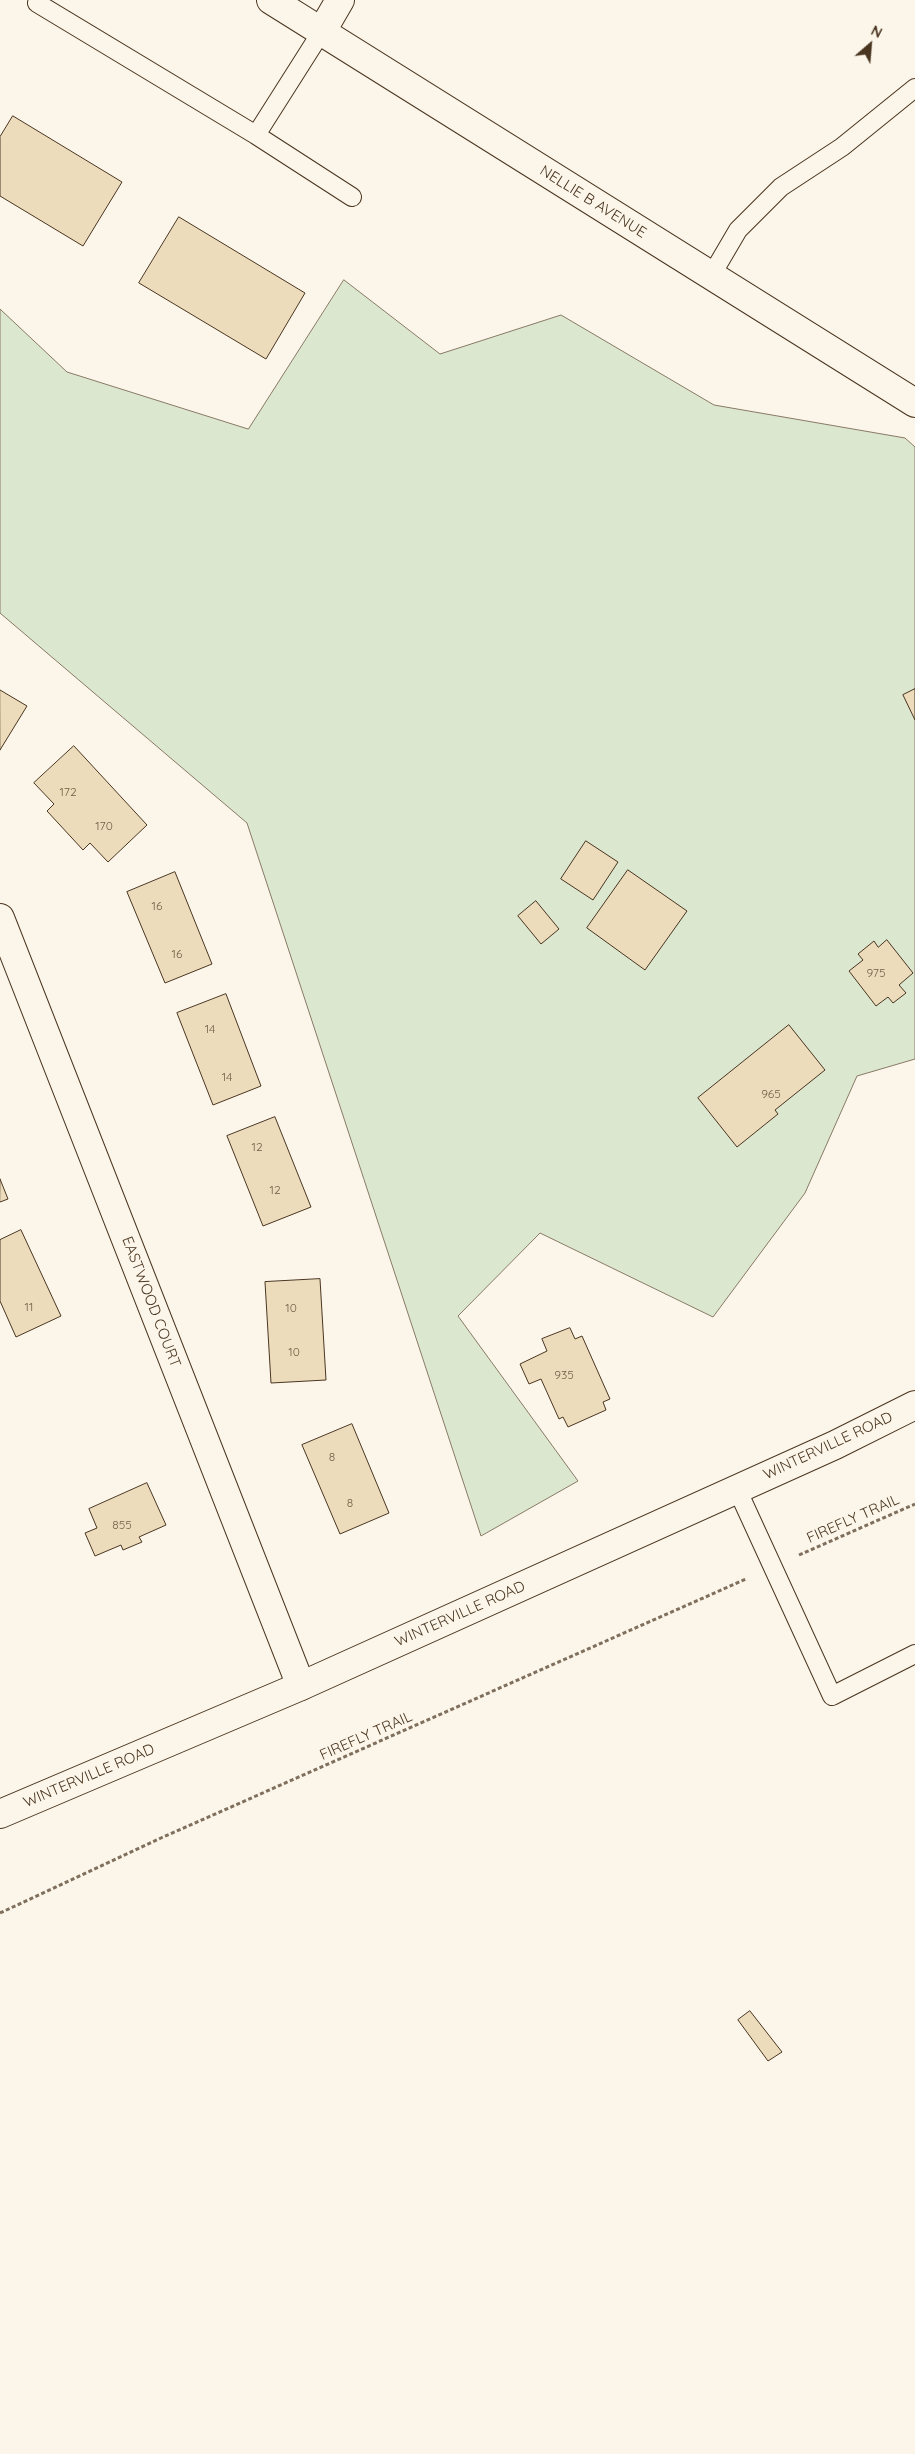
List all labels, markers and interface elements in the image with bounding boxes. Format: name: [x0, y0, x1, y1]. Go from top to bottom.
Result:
north arrow: [845, 20, 895, 70]
text: N: [868, 21, 885, 42]
street label: NELLIE B AVENUE: [536, 162, 650, 242]
house number: 172: [59, 785, 77, 799]
house number: 170: [95, 819, 113, 833]
house number: 16: [152, 899, 162, 913]
house number: 16: [172, 947, 182, 961]
house number: 975: [866, 966, 886, 980]
house number: 14: [205, 1022, 215, 1036]
house number: 14: [222, 1070, 232, 1084]
house number: 965: [761, 1087, 781, 1101]
house number: 12: [251, 1140, 263, 1154]
house number: 12: [269, 1183, 281, 1197]
street label: EASTWOOD COURT: [118, 1234, 184, 1370]
house number: 11: [25, 1300, 33, 1314]
house number: 10: [285, 1301, 297, 1315]
house number: 10: [288, 1345, 300, 1359]
house number: 935: [554, 1368, 574, 1382]
street label: WINTERVILLE ROAD: [760, 1408, 896, 1484]
house number: 8: [329, 1450, 335, 1464]
street label: FIREFLY TRAIL: [804, 1491, 902, 1547]
house number: 8: [347, 1496, 353, 1510]
house number: 855: [112, 1518, 132, 1532]
street label: WINTERVILLE ROAD: [392, 1577, 528, 1651]
street label: FIREFLY TRAIL: [317, 1708, 415, 1764]
street label: WINTERVILLE ROAD: [21, 1740, 157, 1812]

